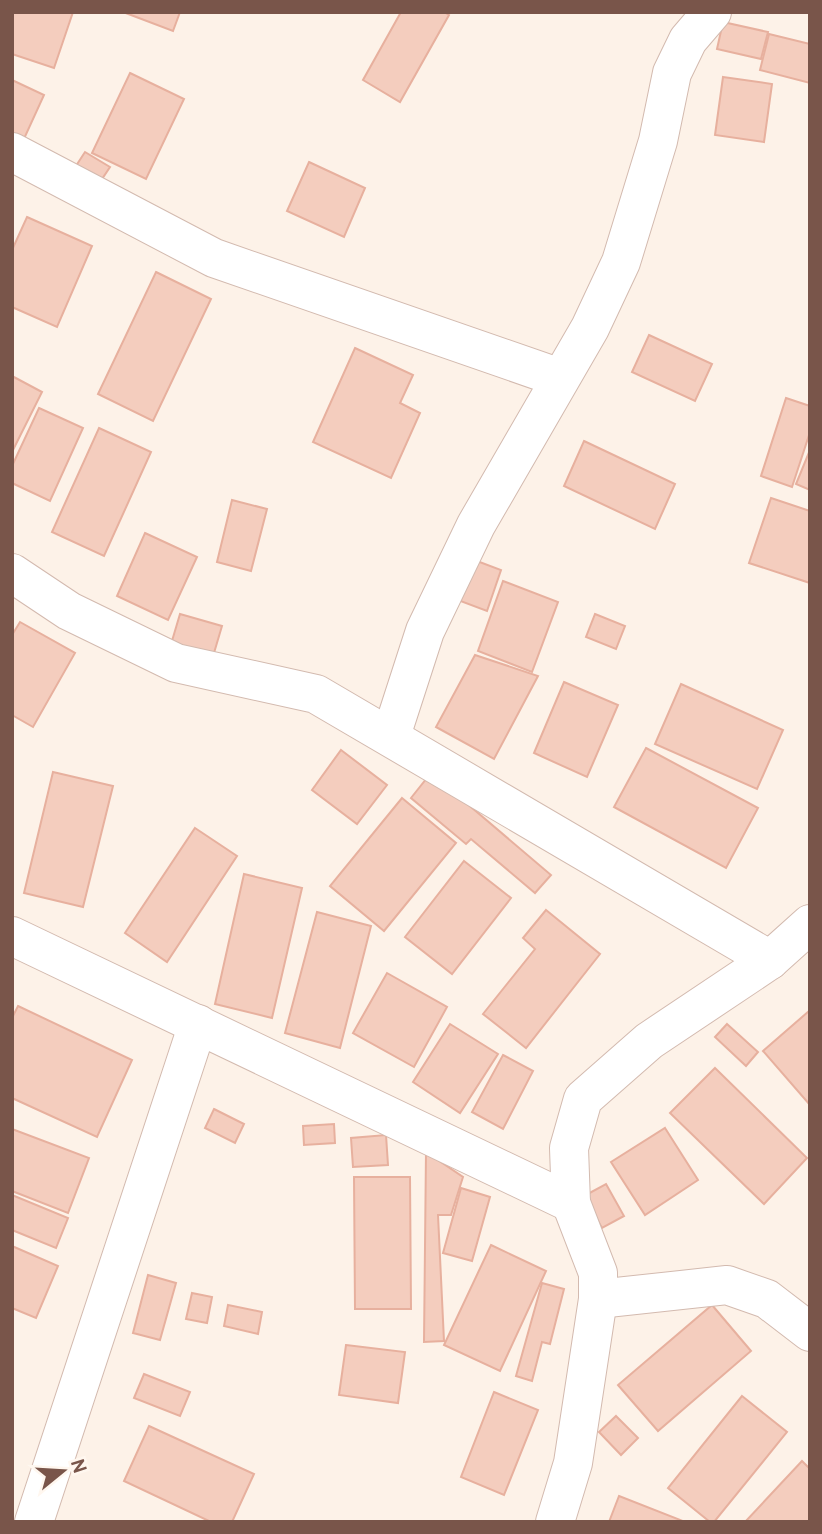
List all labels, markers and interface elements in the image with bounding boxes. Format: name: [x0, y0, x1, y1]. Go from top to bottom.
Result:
north arrow: [28, 1436, 98, 1506]
text: N: [64, 1456, 91, 1477]

